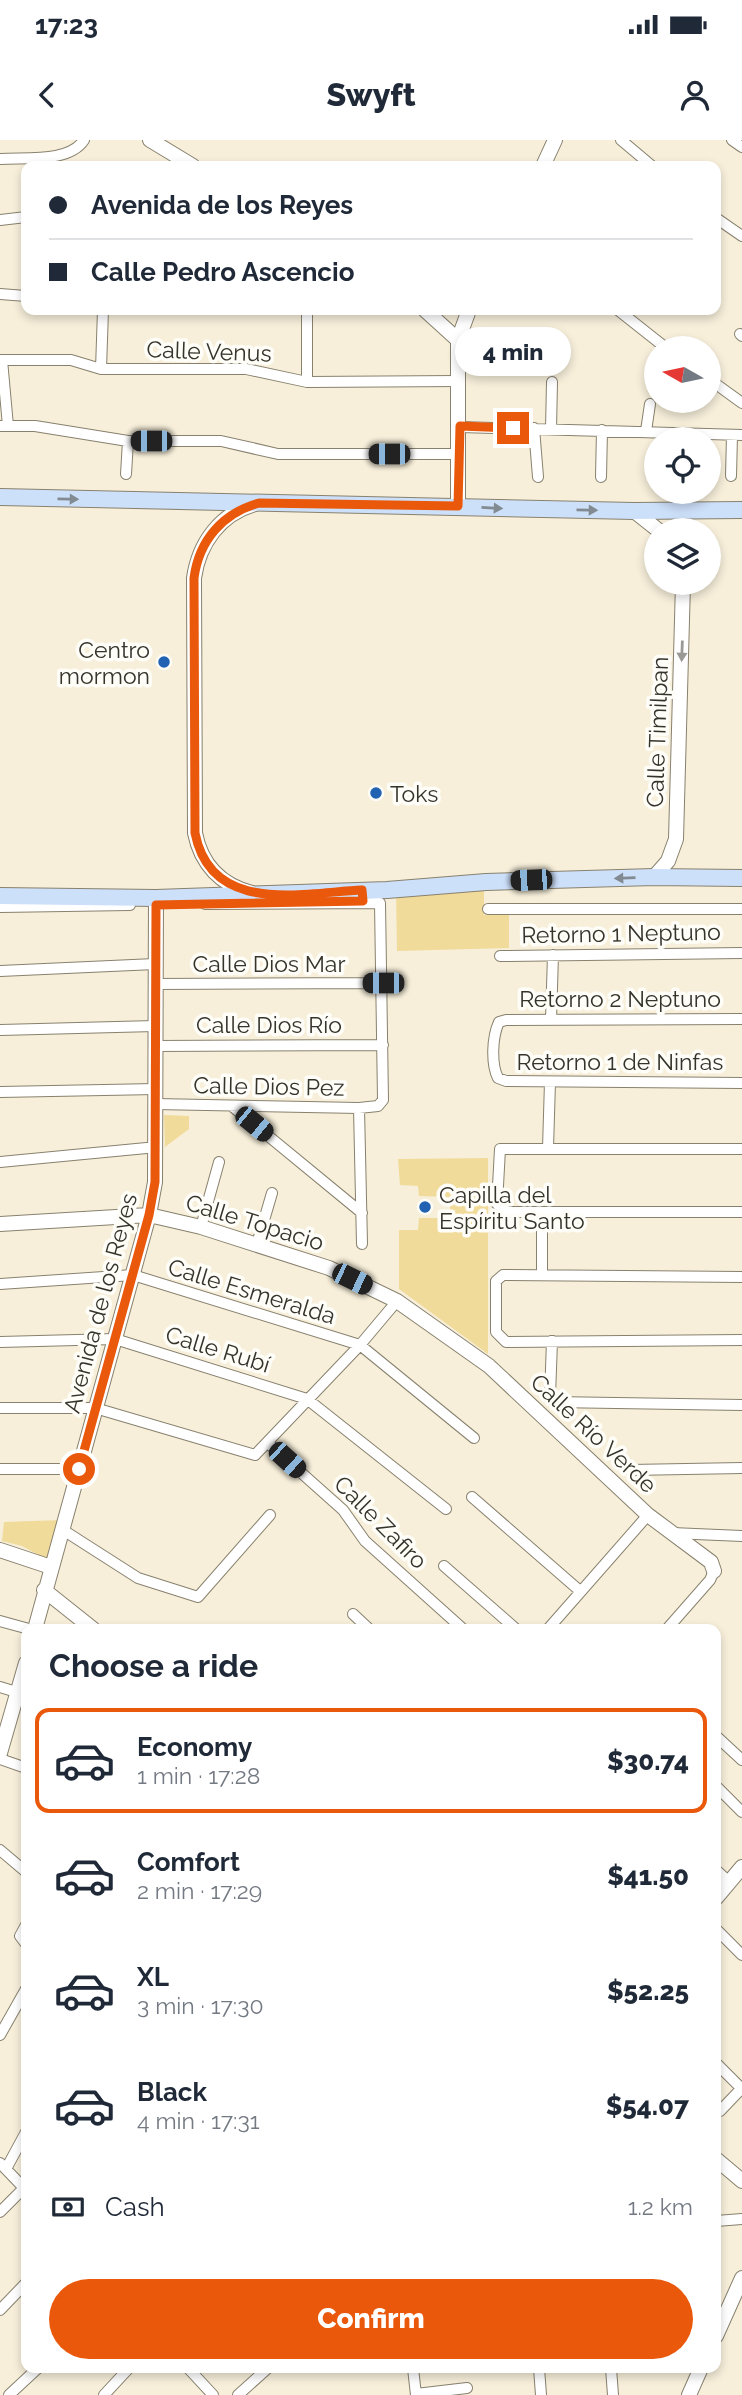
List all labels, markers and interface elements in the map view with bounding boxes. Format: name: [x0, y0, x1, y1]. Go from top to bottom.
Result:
text: 17:23: [35, 10, 98, 40]
icon: back: [28, 76, 66, 114]
text: Swyft: [326, 76, 416, 113]
icon: person: [676, 76, 714, 114]
text: Avenida de los Reyes: [91, 190, 353, 220]
text: Calle Pedro Ascencio: [91, 257, 354, 287]
callout: 4 min: [455, 327, 571, 376]
street label: Calle Venus: [146, 335, 272, 367]
north arrow: [644, 336, 721, 413]
map controls: [644, 336, 721, 595]
text: 4 min: [483, 338, 543, 365]
route end: [497, 412, 529, 444]
button: locate: [644, 427, 721, 504]
car: [131, 431, 173, 452]
car: [369, 444, 411, 465]
one-way arrow: [57, 493, 79, 504]
one-way arrow: [481, 502, 503, 513]
one-way arrow: [576, 504, 598, 516]
button: layers: [644, 518, 721, 595]
place label: Centro mormon: [59, 636, 150, 689]
one-way arrow: [676, 640, 688, 662]
marker: Centro mormon: [156, 654, 172, 670]
street label: Calle Timilpan: [641, 656, 673, 808]
place label: Toks: [390, 780, 438, 807]
marker: Toks: [368, 785, 384, 801]
car: [510, 869, 553, 891]
one-way arrow: [614, 872, 636, 883]
street label: Retorno 1 Neptuno: [521, 918, 721, 948]
street label: Calle Dios Mar: [193, 950, 345, 977]
car: [363, 973, 405, 994]
street label: Retorno 2 Neptuno: [519, 985, 721, 1012]
street label: Calle Dios Río: [196, 1011, 342, 1038]
street label: Retorno 1 de Ninfas: [517, 1048, 723, 1075]
street label: Calle Dios Pez: [193, 1071, 345, 1101]
car: [232, 1103, 277, 1145]
place label: Capilla del Espíritu Santo: [439, 1181, 585, 1234]
street label: Calle Topacio: [183, 1188, 327, 1256]
street label: Avenida de los Reyes: [58, 1190, 142, 1416]
marker: Capilla del Espíritu Santo: [417, 1199, 433, 1215]
street label: Calle Esmeralda: [165, 1253, 339, 1329]
car: [329, 1260, 376, 1298]
street label: Calle Rubí: [162, 1320, 274, 1378]
street label: Calle Río Verde: [526, 1368, 662, 1498]
car: [265, 1438, 310, 1482]
route start: [63, 1453, 95, 1485]
street label: Calle Zafiro: [329, 1470, 433, 1574]
text: Choose a ride: [49, 1647, 258, 1684]
icon: car: [53, 1729, 116, 1792]
text: Economy: [137, 1732, 252, 1762]
text: $30.74: [607, 1746, 689, 1776]
text: 1 min · 17:28: [137, 1762, 260, 1789]
icon: car: [53, 1844, 116, 1907]
text: Comfort: [137, 1847, 240, 1877]
text: $41.50: [607, 1861, 689, 1891]
text: 2 min · 17:29: [137, 1877, 262, 1904]
icon: car: [53, 1959, 116, 2022]
text: XL: [137, 1962, 169, 1992]
text: $52.25: [607, 1976, 689, 2006]
text: 3 min · 17:30: [137, 1992, 264, 2019]
icon: car: [53, 2074, 116, 2137]
text: Black: [137, 2077, 207, 2107]
text: $54.07: [606, 2091, 689, 2121]
text: 4 min · 17:31: [137, 2107, 260, 2134]
icon: cash: [49, 2188, 87, 2226]
text: Cash: [105, 2192, 165, 2222]
text: 1.2 km: [628, 2193, 693, 2220]
button: Confirm: [49, 2279, 693, 2359]

